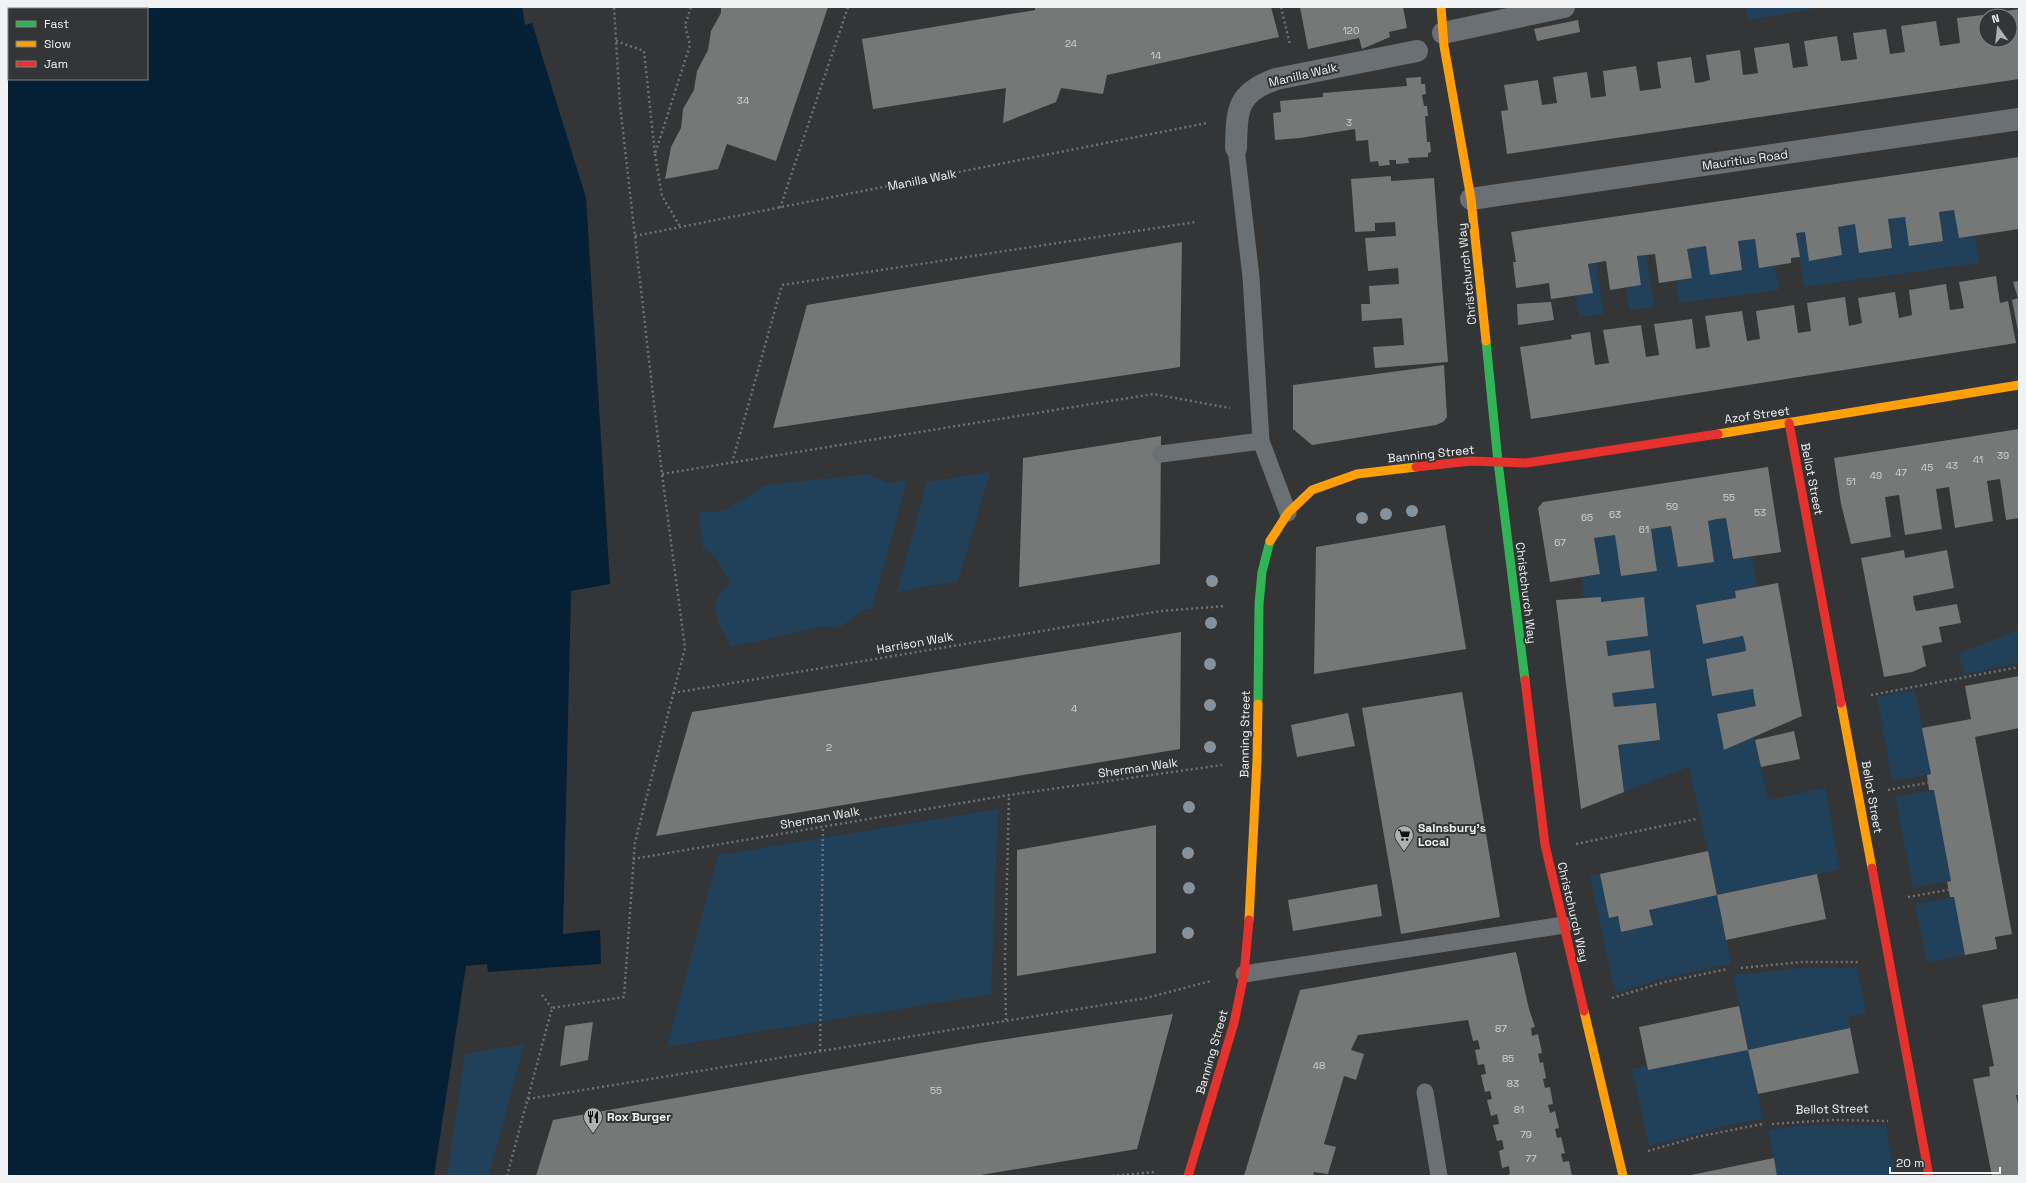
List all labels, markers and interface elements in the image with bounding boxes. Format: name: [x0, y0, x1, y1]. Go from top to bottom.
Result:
legend: [8, 8, 148, 80]
north arrow: [1978, 8, 2018, 48]
text: N: [1990, 11, 2001, 26]
text: Fast: [44, 16, 69, 32]
house number: 120: [1343, 24, 1359, 37]
text: Slow: [44, 36, 71, 52]
house number: 24: [1065, 37, 1077, 50]
house number: 14: [1151, 49, 1161, 62]
text: Jam: [44, 56, 68, 72]
street label: Manilla Walk: [1267, 59, 1339, 91]
house number: 34: [737, 94, 749, 107]
house number: 3: [1346, 116, 1352, 129]
street label: Mauritius Road: [1701, 146, 1789, 174]
street label: Manilla Walk: [886, 165, 958, 195]
street label: Christchurch Way: [1454, 222, 1480, 326]
street label: Azof Street: [1723, 402, 1791, 428]
street label: Banning Street: [1387, 441, 1475, 467]
street label: Bellot Street: [1797, 441, 1827, 517]
house number: 39: [1997, 449, 2009, 462]
house number: 41: [1973, 453, 1983, 466]
house number: 43: [1946, 459, 1958, 472]
house number: 45: [1921, 461, 1933, 474]
house number: 47: [1895, 466, 1907, 479]
house number: 49: [1870, 469, 1882, 482]
house number: 51: [1846, 475, 1856, 488]
house number: 55: [1723, 491, 1735, 504]
house number: 59: [1666, 500, 1678, 513]
house number: 53: [1754, 506, 1766, 519]
house number: 63: [1609, 508, 1621, 521]
house number: 65: [1581, 511, 1593, 524]
house number: 61: [1639, 523, 1649, 536]
house number: 67: [1554, 536, 1566, 549]
street label: Christchurch Way: [1512, 541, 1540, 645]
street label: Harrison Walk: [875, 628, 955, 658]
street label: Banning Street: [1236, 690, 1254, 778]
house number: 4: [1071, 702, 1077, 715]
house number: 2: [826, 741, 832, 754]
street label: Sherman Walk: [1097, 754, 1180, 782]
street label: Bellot Street: [1858, 759, 1886, 835]
street label: Sherman Walk: [779, 803, 862, 833]
place label: Sainsbury's Local: [1418, 820, 1486, 850]
supermarket icon: Sainsbury's Local: [1393, 824, 1415, 852]
street label: Christchurch Way: [1554, 860, 1592, 964]
street label: Banning Street: [1192, 1008, 1232, 1096]
house number: 87: [1495, 1022, 1507, 1035]
house number: 85: [1502, 1052, 1514, 1065]
house number: 48: [1313, 1059, 1325, 1072]
house number: 83: [1507, 1077, 1519, 1090]
house number: 55: [930, 1084, 942, 1097]
street label: Bellot Street: [1795, 1100, 1869, 1118]
house number: 81: [1514, 1103, 1524, 1116]
restaurant icon: Rox Burger: [582, 1106, 604, 1134]
place label: Rox Burger: [607, 1109, 671, 1125]
house number: 79: [1520, 1128, 1532, 1141]
scale bar: [1890, 1149, 2000, 1175]
house number: 77: [1525, 1152, 1537, 1165]
text: 20 m: [1896, 1155, 1924, 1171]

